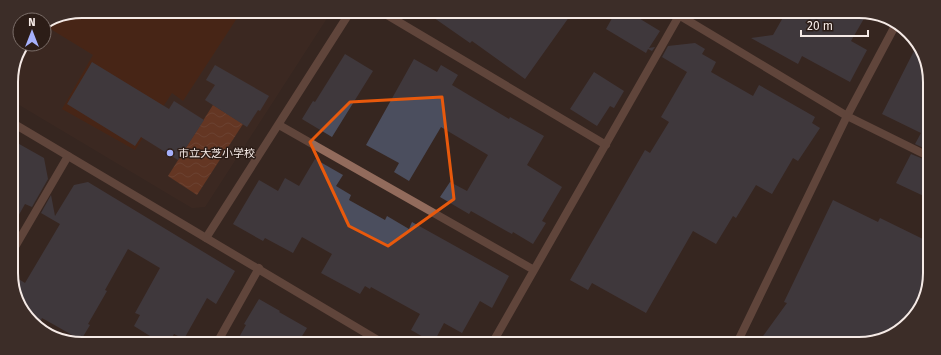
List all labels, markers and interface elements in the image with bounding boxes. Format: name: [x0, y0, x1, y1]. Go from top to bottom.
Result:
north arrow: [12, 12, 52, 52]
scale bar: [801, 12, 868, 38]
text: N: [28, 16, 36, 29]
text: 20 m: [807, 19, 833, 33]
place label: 市立大芝小学校: [178, 147, 255, 160]
marker: 市立大芝小学校: [165, 148, 175, 158]

